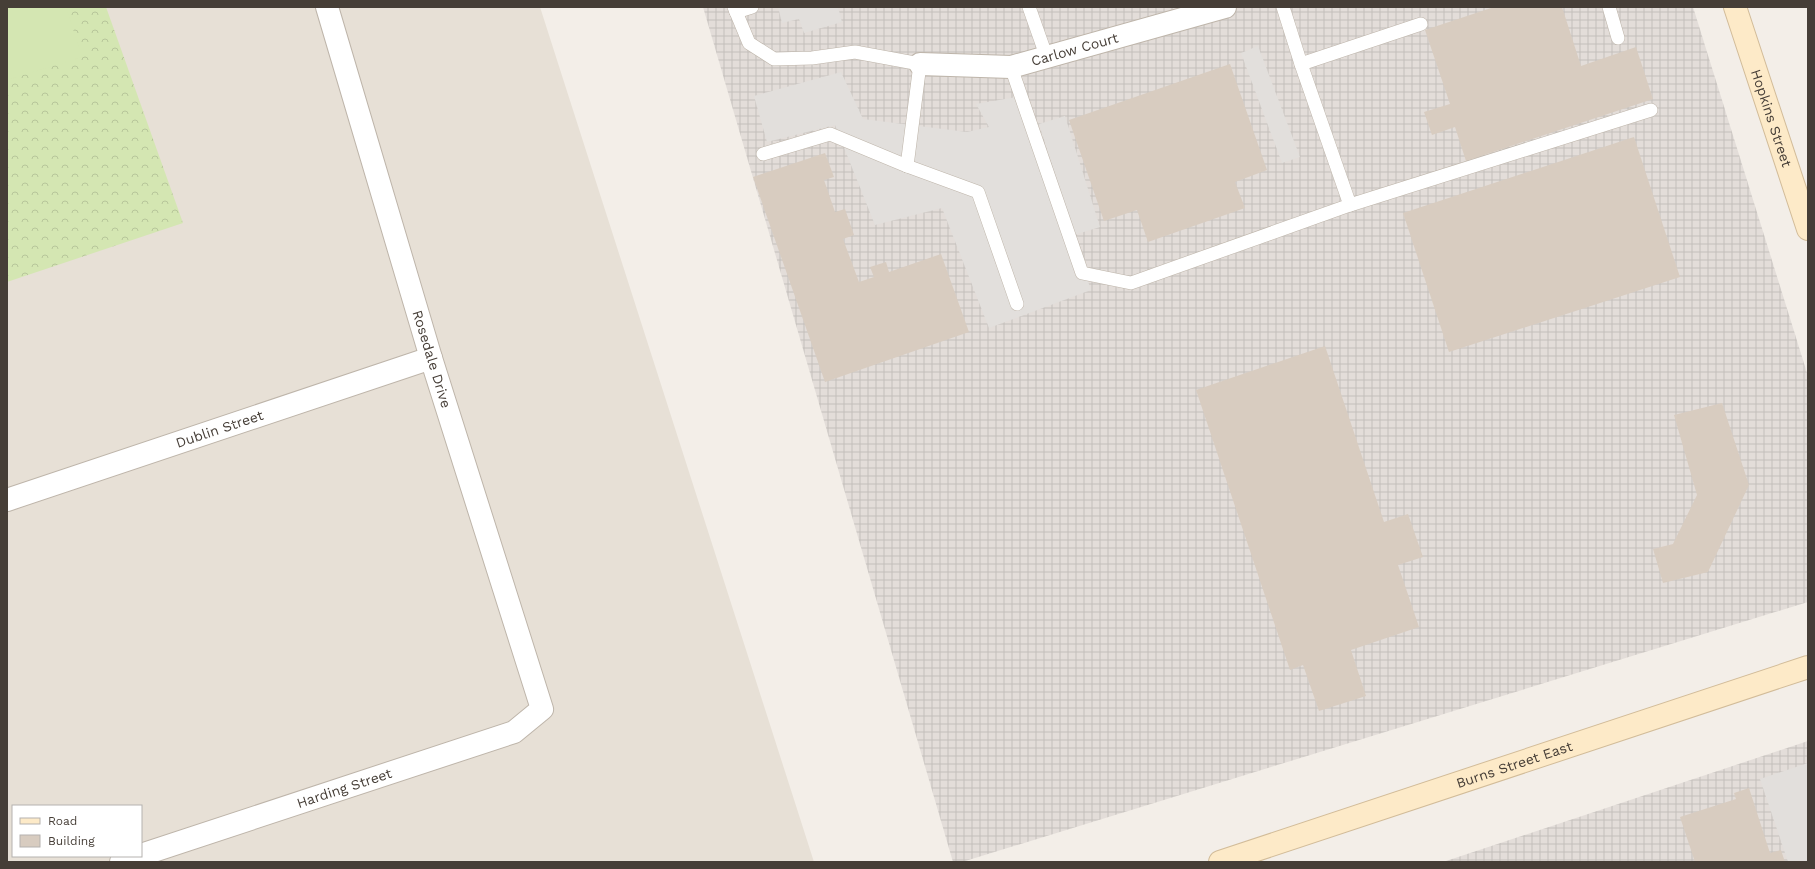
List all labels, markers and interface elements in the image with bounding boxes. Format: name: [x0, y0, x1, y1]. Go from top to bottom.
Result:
street label: Carlow Court: [1029, 29, 1120, 69]
street label: Hopkins Street: [1748, 67, 1795, 169]
street label: Rosedale Drive: [409, 308, 455, 410]
street label: Dublin Street: [174, 407, 265, 451]
street label: Burns Street East: [1454, 738, 1575, 791]
street label: Harding Street: [295, 765, 394, 811]
legend: [12, 805, 142, 857]
text: Road: [48, 814, 77, 828]
text: Building: [48, 834, 95, 848]

